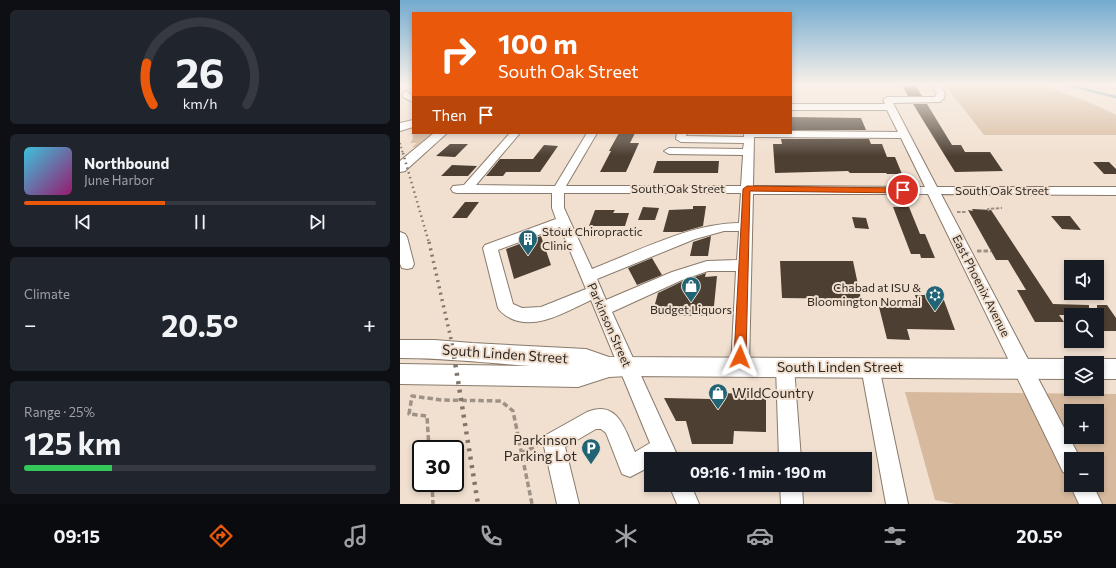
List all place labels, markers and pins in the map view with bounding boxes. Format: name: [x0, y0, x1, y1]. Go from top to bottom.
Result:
pin: [886, 173, 920, 207]
place label: Stout Chiropractic Clinic: [542, 224, 643, 252]
building icon: Stout Chiropractic Clinic: [517, 228, 539, 256]
shop icon: Budget Liquors: [680, 275, 702, 303]
place label: Chabad at ISU & Bloomington Normal: [807, 280, 921, 308]
synagogue icon: Chabad at ISU & Bloomington Normal: [924, 284, 946, 312]
place label: Budget Liquors: [650, 302, 732, 316]
shop icon: WildCountry: [707, 382, 729, 410]
place label: WildCountry: [732, 384, 814, 401]
place label: Parkinson Parking Lot: [504, 431, 577, 464]
parking icon: Parkinson Parking Lot: [580, 437, 602, 465]

